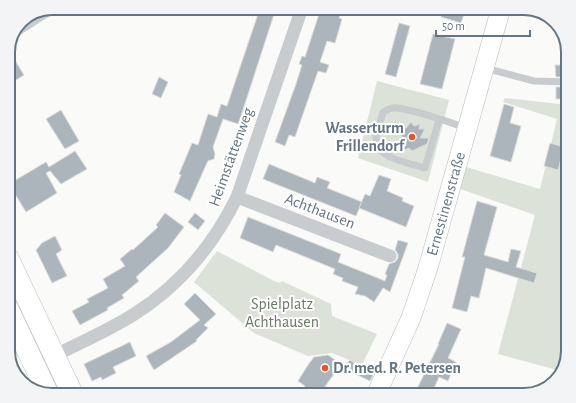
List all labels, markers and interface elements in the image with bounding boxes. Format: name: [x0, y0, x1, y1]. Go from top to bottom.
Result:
scale bar: [436, 12, 530, 38]
text: 50 m: [442, 20, 465, 32]
street label: Heimstättenweg: [206, 105, 256, 209]
place label: Wasserturm Frillendorf: [325, 120, 406, 154]
marker: Wasserturm Frillendorf: [407, 132, 417, 142]
street label: Ernestinenstraße: [424, 150, 468, 258]
street label: Achthausen: [283, 190, 357, 232]
park label: Spielplatz Achthausen: [245, 296, 319, 330]
place label: Dr. med. R. Petersen: [333, 360, 461, 376]
marker: Dr. med. R. Petersen: [320, 363, 330, 373]

